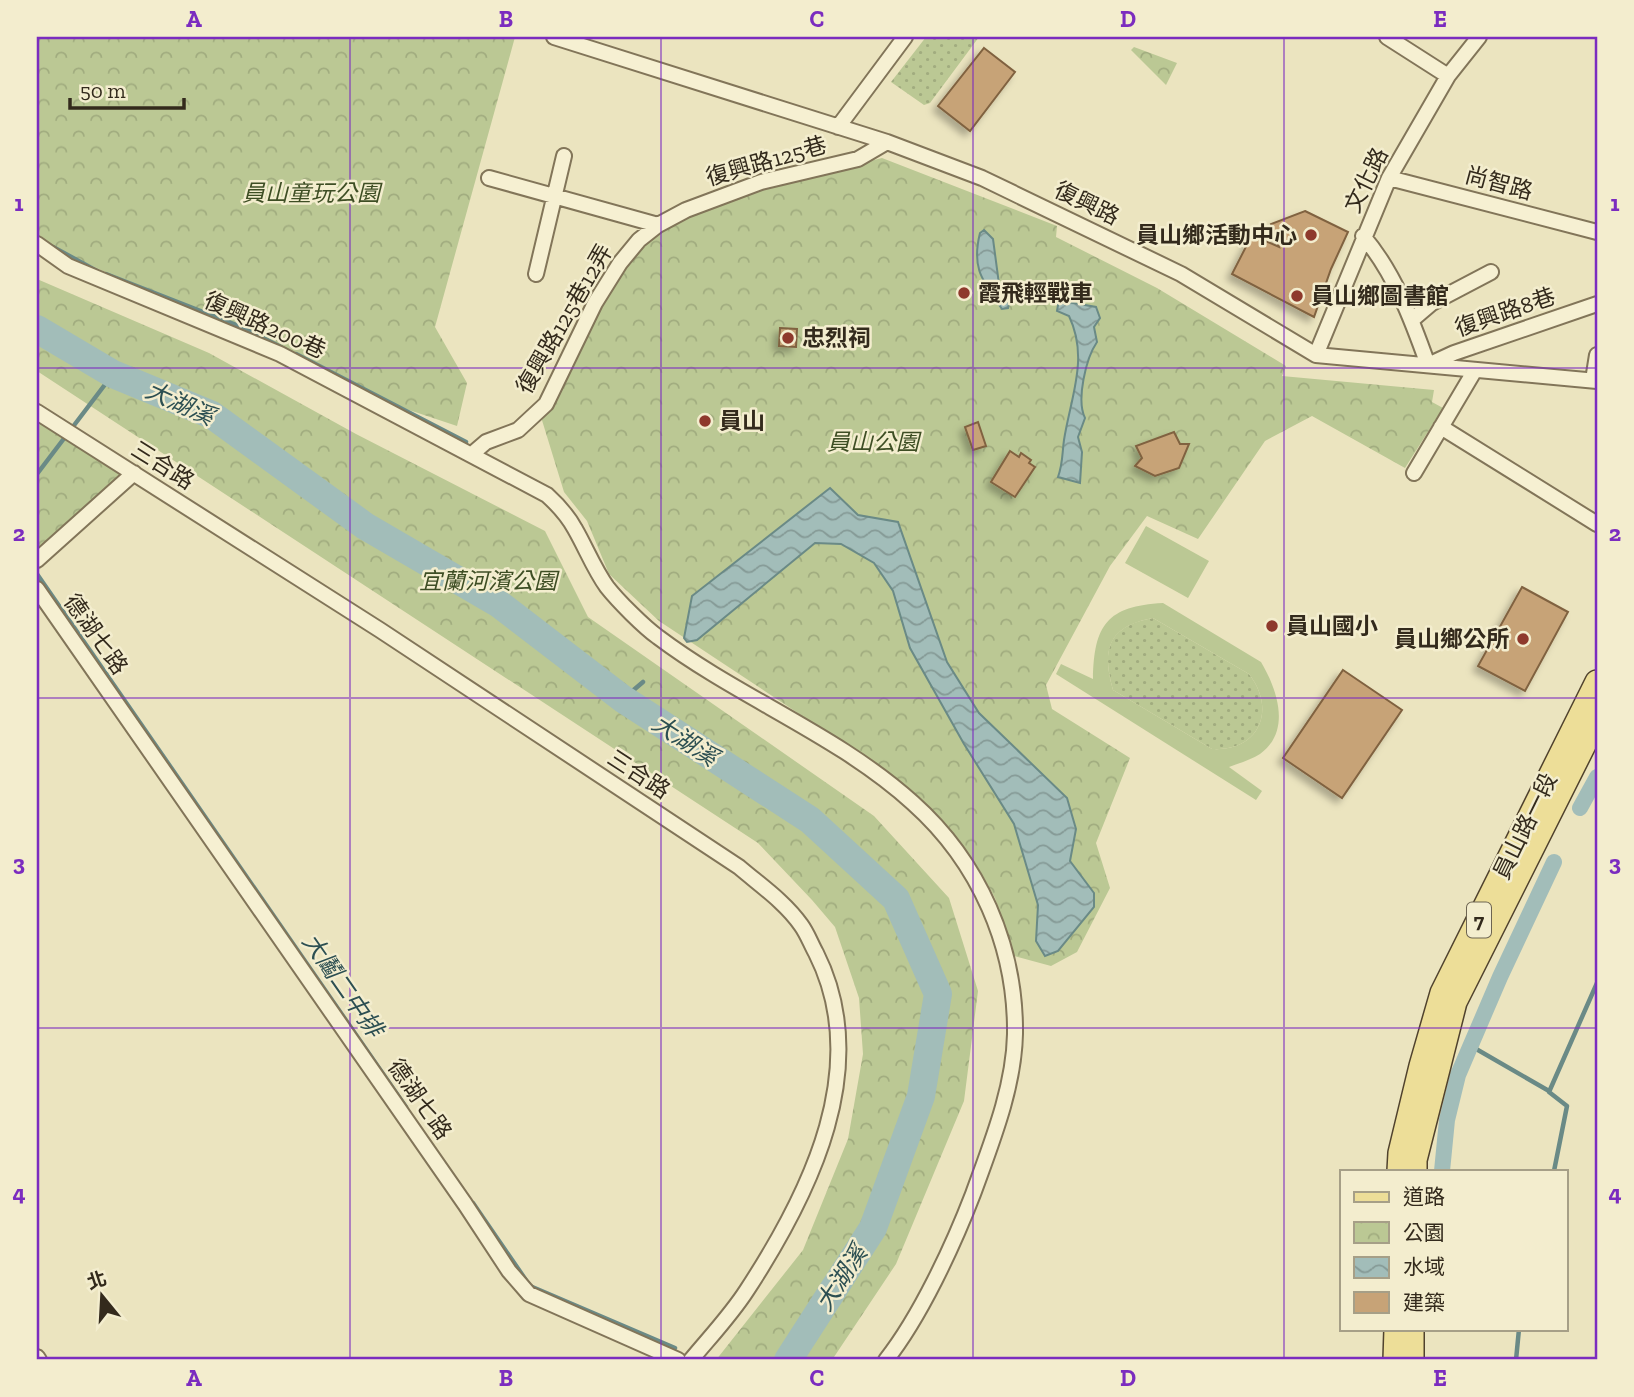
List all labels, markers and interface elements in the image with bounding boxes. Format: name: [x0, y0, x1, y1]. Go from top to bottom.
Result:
text: A: [186, 5, 202, 33]
text: B: [499, 5, 513, 33]
text: C: [810, 5, 824, 33]
text: D: [1120, 5, 1136, 33]
text: E: [1433, 5, 1447, 33]
scale bar: [70, 66, 184, 110]
text: 50 m: [80, 78, 126, 103]
street label: 復興路125巷: [702, 130, 830, 192]
street label: 文化路: [1338, 143, 1394, 217]
street label: 尚智路: [1462, 161, 1536, 205]
street label: 復興路: [1050, 175, 1124, 231]
park label: 員山童玩公園: [242, 179, 383, 207]
text: 1: [14, 189, 24, 217]
text: 1: [1610, 189, 1620, 217]
place label: 員山鄉活動中心: [1136, 221, 1297, 249]
marker: 員山鄉活動中心: [1303, 227, 1319, 243]
street label: 復興路125巷12弄: [510, 239, 618, 399]
place label: 霞飛輕戰車: [978, 279, 1093, 307]
place label: 員山鄉圖書館: [1311, 282, 1449, 310]
street label: 復興路8巷: [1451, 282, 1559, 342]
marker: 霞飛輕戰車: [956, 285, 972, 301]
street label: 復興路200巷: [200, 286, 330, 364]
marker: 員山鄉圖書館: [1289, 288, 1305, 304]
place label: 忠烈祠: [802, 324, 871, 352]
marker: 忠烈祠: [780, 330, 796, 346]
water label: 大湖溪: [141, 375, 222, 432]
place label: 員山: [719, 407, 765, 435]
marker: 員山: [697, 413, 713, 429]
park label: 員山公園: [827, 428, 922, 456]
street label: 三合路: [126, 435, 200, 495]
text: 2: [13, 519, 25, 547]
text: 2: [1609, 519, 1621, 547]
park label: 宜蘭河濱公園: [419, 567, 560, 595]
street label: 德湖七路: [58, 588, 134, 680]
place label: 員山國小: [1286, 612, 1378, 640]
marker: 員山國小: [1264, 618, 1280, 634]
place label: 員山鄉公所: [1394, 625, 1509, 653]
marker: 員山鄉公所: [1515, 631, 1531, 647]
water label: 大湖溪: [647, 708, 726, 773]
street label: 三合路: [602, 743, 676, 805]
street label: 員山路一段: [1487, 768, 1563, 884]
text: 3: [13, 849, 25, 877]
text: 3: [1609, 849, 1621, 877]
road number: 7: [1467, 902, 1491, 937]
water label: 大鬮二中排: [297, 928, 391, 1045]
street label: 德湖七路: [382, 1053, 458, 1145]
legend: [1340, 1170, 1568, 1330]
text: 4: [12, 1179, 26, 1207]
text: 4: [1608, 1179, 1622, 1207]
text: 道路: [1403, 1184, 1445, 1209]
text: 公園: [1403, 1220, 1445, 1245]
water label: 大湖溪: [809, 1237, 874, 1316]
text: 水域: [1403, 1254, 1445, 1279]
north arrow: [66, 1260, 136, 1330]
text: 北: [84, 1266, 109, 1294]
text: 建築: [1403, 1290, 1445, 1315]
text: A: [186, 1364, 202, 1392]
text: B: [499, 1364, 513, 1392]
text: C: [810, 1364, 824, 1392]
text: D: [1120, 1364, 1136, 1392]
text: E: [1433, 1364, 1447, 1392]

